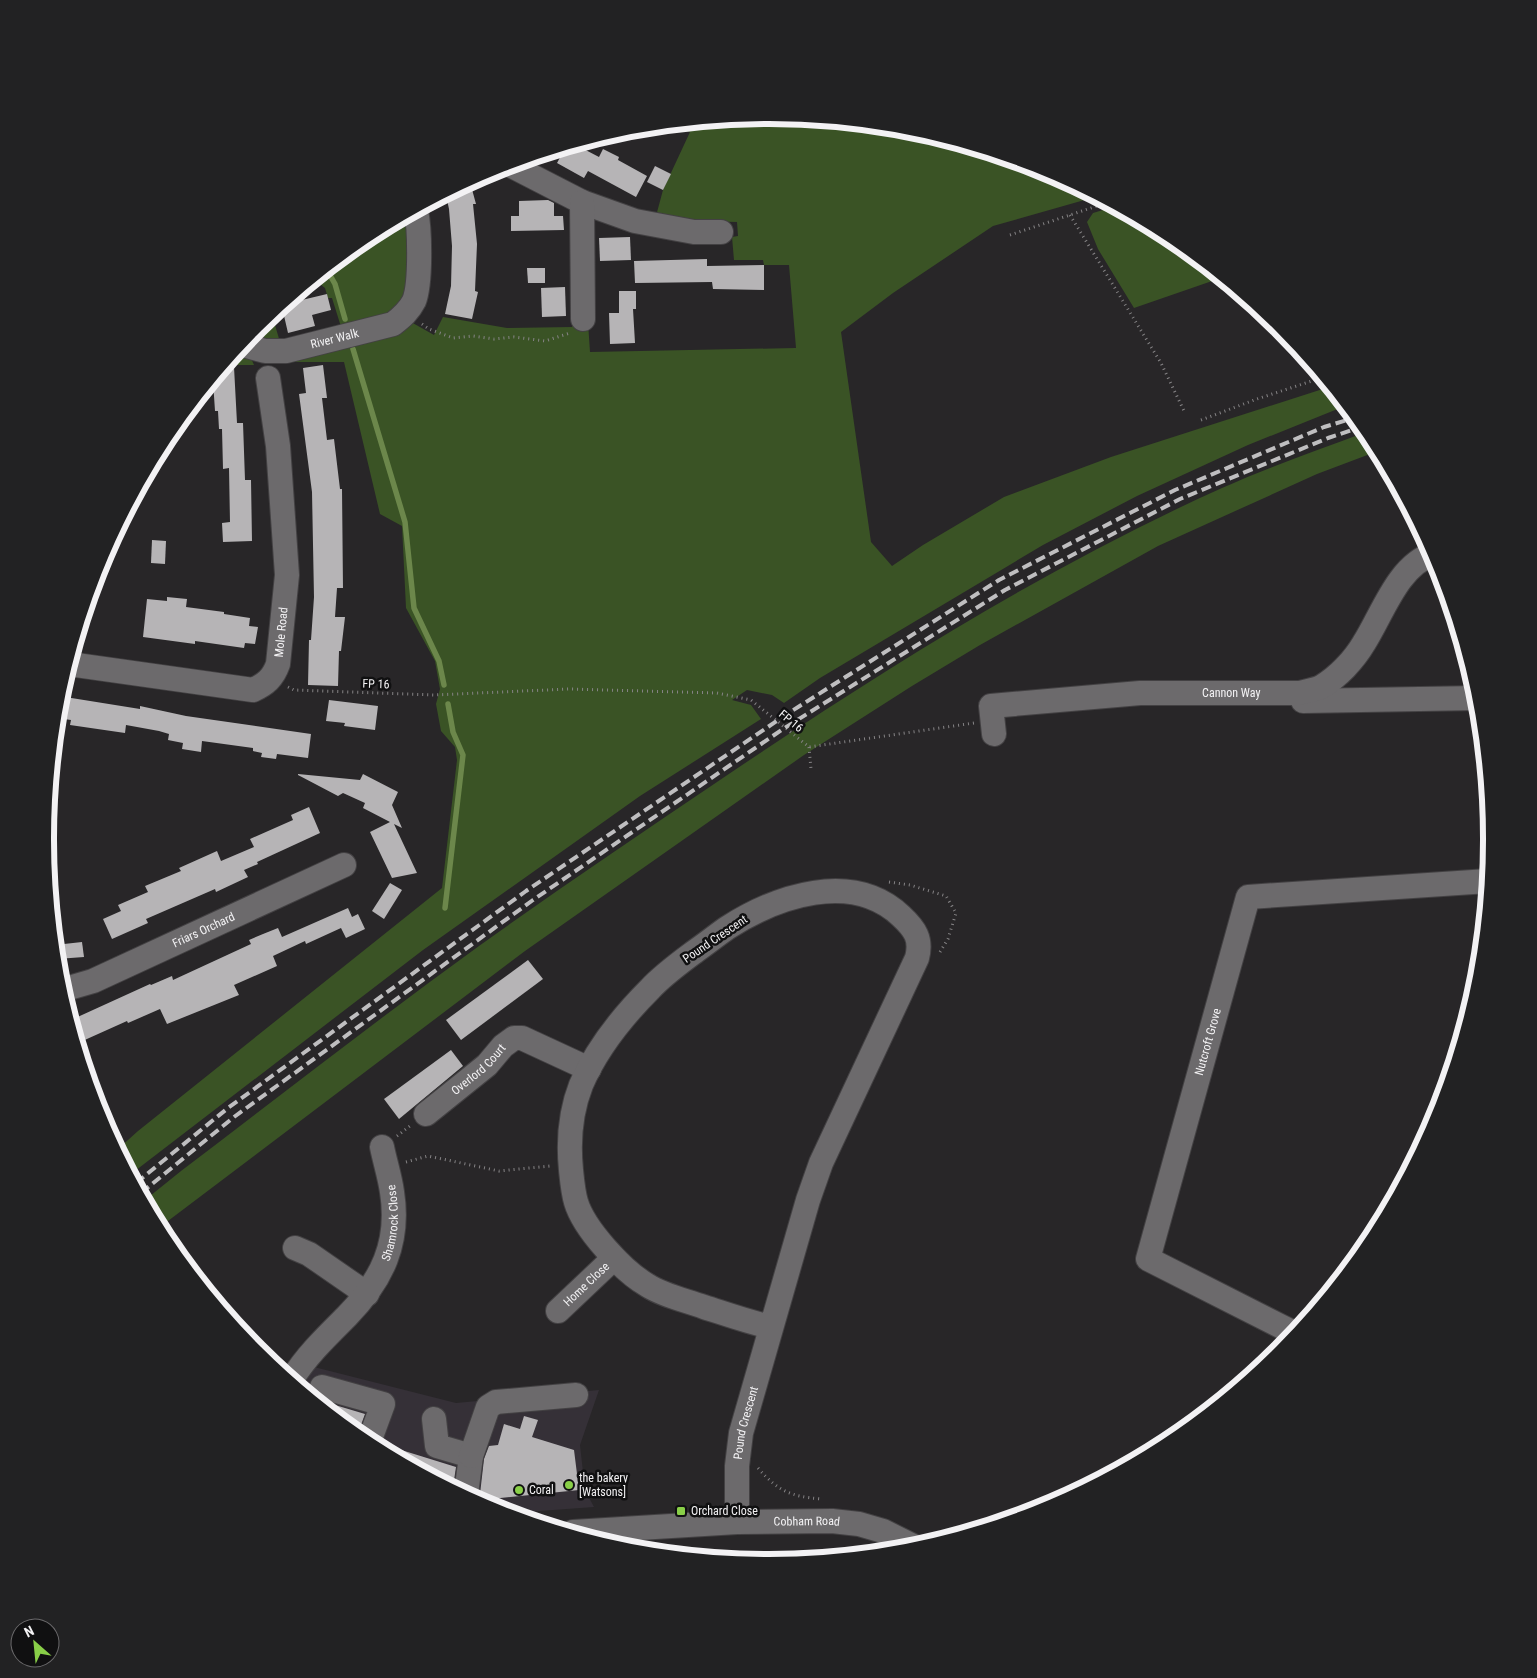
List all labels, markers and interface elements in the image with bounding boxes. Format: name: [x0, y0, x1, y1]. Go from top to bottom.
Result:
street label: River Walk: [309, 326, 361, 352]
street label: Mole Road: [272, 606, 291, 658]
street label: FP 16: [362, 677, 390, 691]
street label: Cannon Way: [1202, 686, 1260, 700]
street label: FP 16: [776, 707, 806, 735]
street label: Friars Orchard: [170, 909, 237, 950]
street label: Pound Crescent: [680, 912, 750, 966]
street label: Nutcroft Grove: [1192, 1006, 1224, 1077]
street label: Overlord Court: [449, 1041, 509, 1098]
street label: Shamrock Close: [379, 1183, 401, 1263]
street label: Home Close: [561, 1259, 612, 1309]
street label: Pound Crescent: [731, 1384, 761, 1460]
place label: the bakery [Watsons]: [579, 1471, 628, 1499]
marker: the bakery [Watsons]: [563, 1479, 575, 1491]
place label: Coral: [529, 1483, 554, 1497]
marker: Coral: [513, 1484, 525, 1496]
place label: Orchard Close: [691, 1504, 758, 1518]
marker: Orchard Close: [675, 1505, 687, 1517]
street label: Cobham Road: [774, 1514, 841, 1529]
north arrow: [10, 1618, 60, 1668]
text: N: [22, 1622, 37, 1640]

